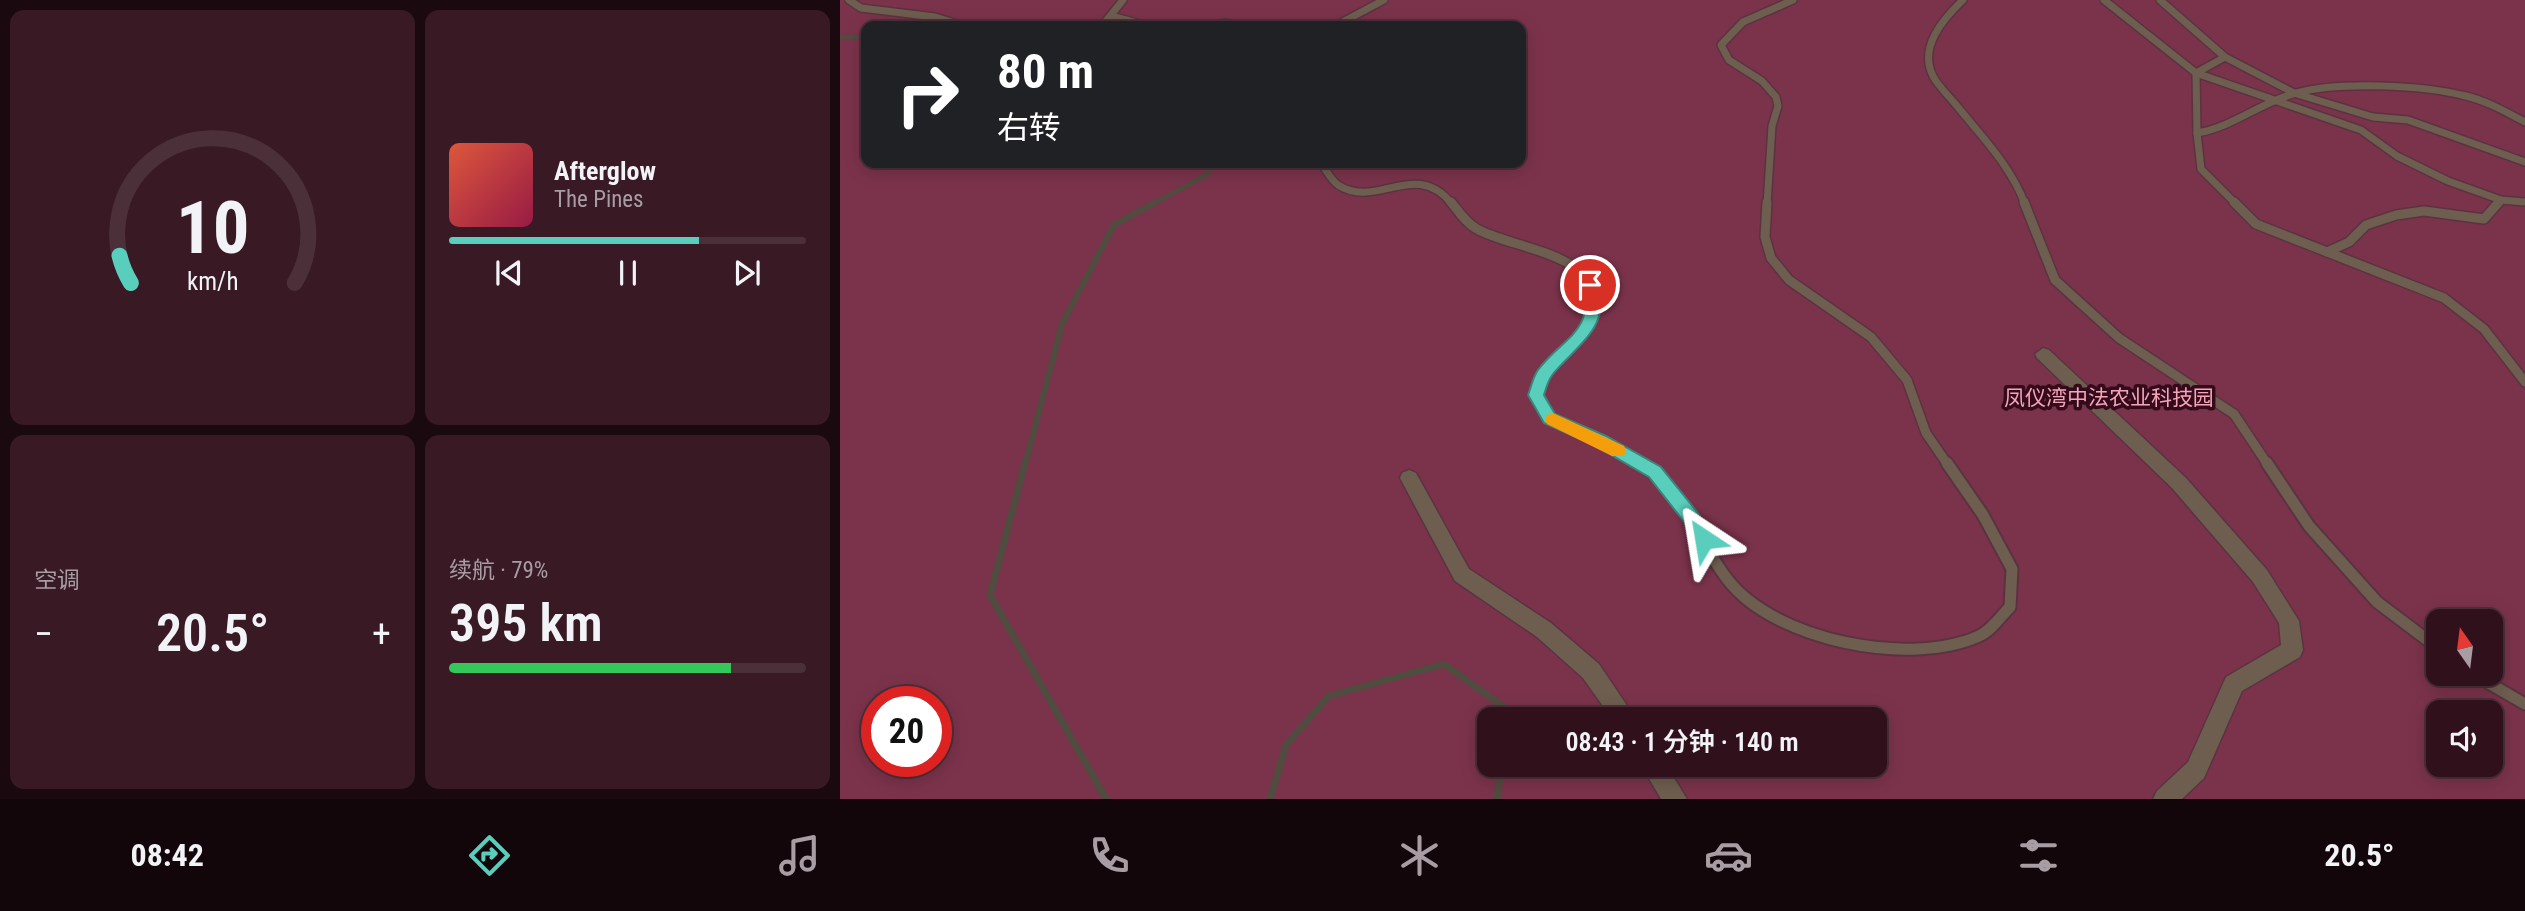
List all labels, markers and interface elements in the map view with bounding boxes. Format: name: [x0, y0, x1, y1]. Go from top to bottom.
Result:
text: 80 m: [997, 43, 1094, 100]
icon: right: [882, 49, 973, 140]
text: 右转: [997, 109, 1061, 147]
text: Afterglow: [554, 156, 656, 186]
text: 10: [176, 186, 249, 272]
text: The Pines: [554, 186, 644, 213]
icon: previous: [490, 254, 528, 292]
icon: pause: [609, 254, 647, 292]
icon: next: [728, 254, 766, 292]
pin: [1560, 255, 1620, 315]
icon: arrive: [1571, 266, 1609, 304]
text: km/h: [187, 267, 238, 296]
park label: 凤仪湾中法农业科技园: [2004, 386, 2214, 410]
position arrow: [1667, 502, 1741, 576]
text: 续航 · 79%: [449, 557, 548, 584]
text: 空调: [34, 567, 80, 594]
text: 395 km: [449, 593, 603, 654]
text: 20.5°: [156, 603, 269, 664]
north arrow: [2426, 609, 2502, 686]
map controls: [2426, 609, 2503, 777]
text: −: [34, 612, 53, 656]
text: +: [372, 612, 391, 656]
speed limit sign: 20: [861, 686, 952, 777]
button: sound: [2426, 700, 2503, 777]
text: 08:43 · 1 分钟 · 140 m: [1565, 727, 1799, 757]
icon: directions: [465, 831, 514, 880]
icon: music: [775, 831, 824, 880]
icon: phone: [1085, 831, 1134, 880]
icon: climate: [1395, 831, 1444, 880]
icon: car: [1704, 831, 1753, 880]
icon: filters: [2014, 831, 2063, 880]
text: 08:42: [130, 836, 204, 874]
text: 20.5°: [2324, 836, 2394, 874]

